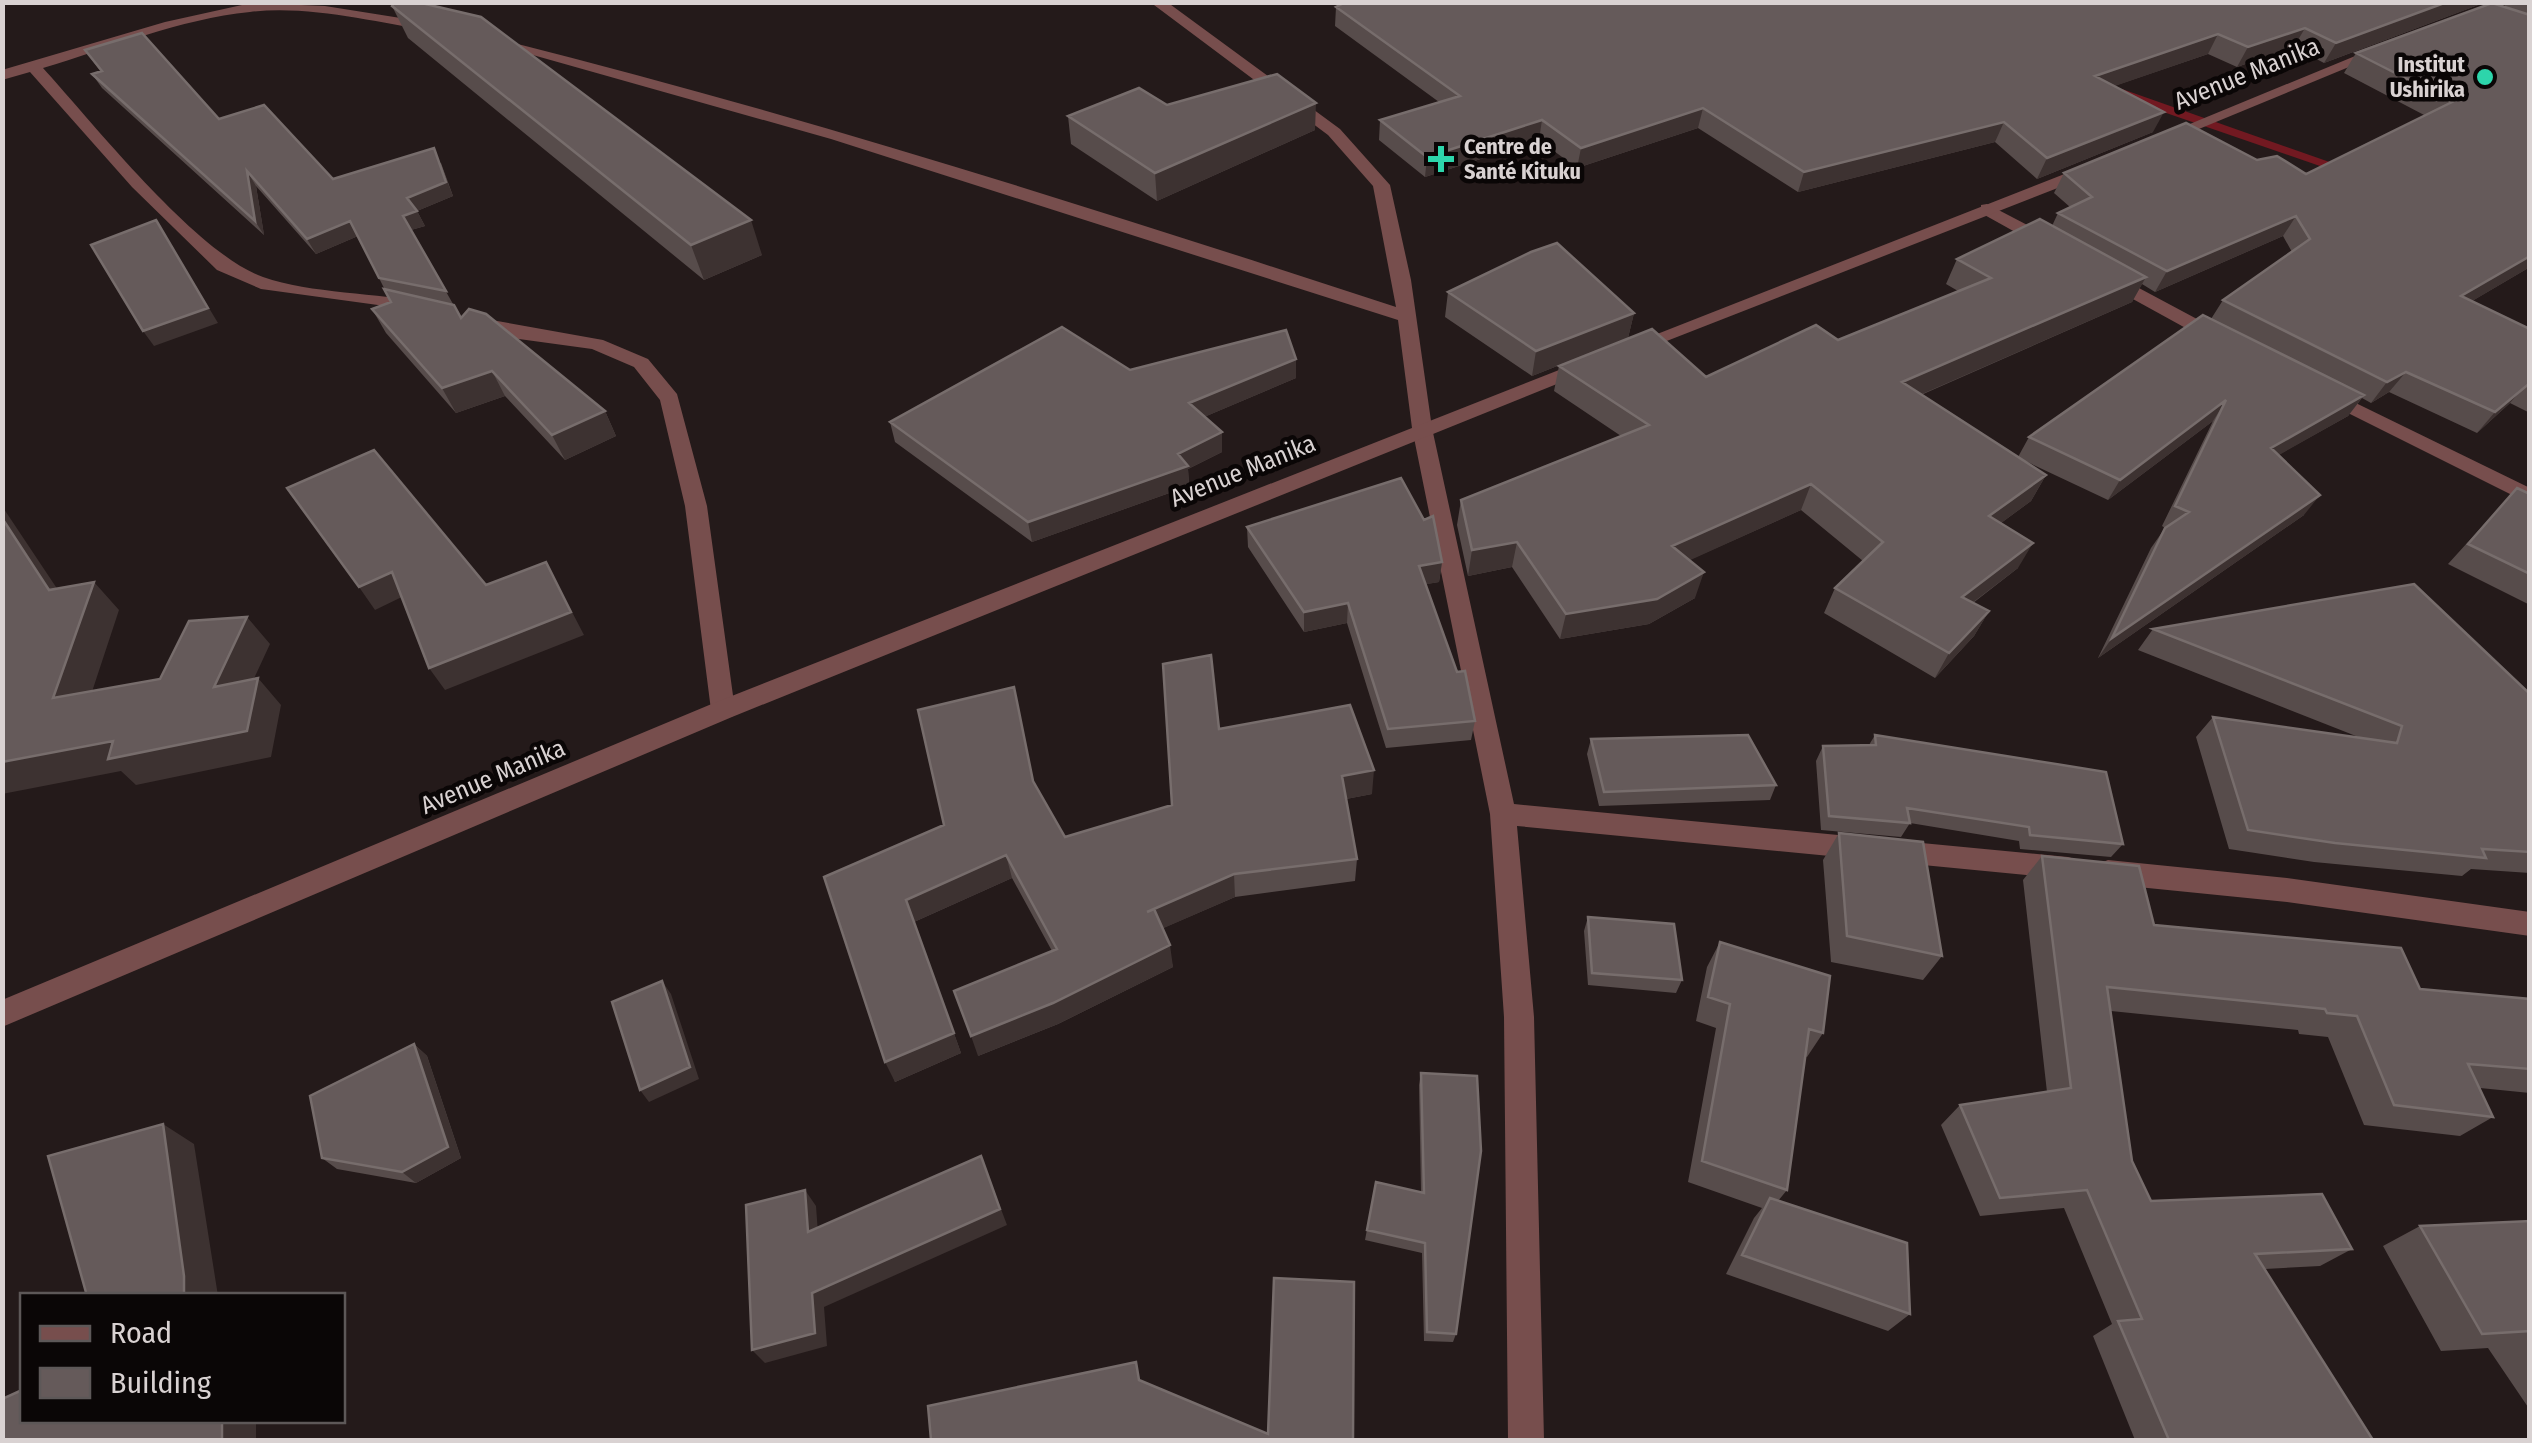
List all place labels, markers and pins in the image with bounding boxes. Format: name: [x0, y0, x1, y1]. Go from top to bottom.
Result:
place label: Institut Ushirika: [2390, 51, 2465, 103]
marker: Institut Ushirika: [2474, 66, 2496, 88]
place label: Centre de Santé Kituku: [1464, 133, 1581, 185]
marker: Centre de Santé Kituku: [1428, 146, 1454, 172]

